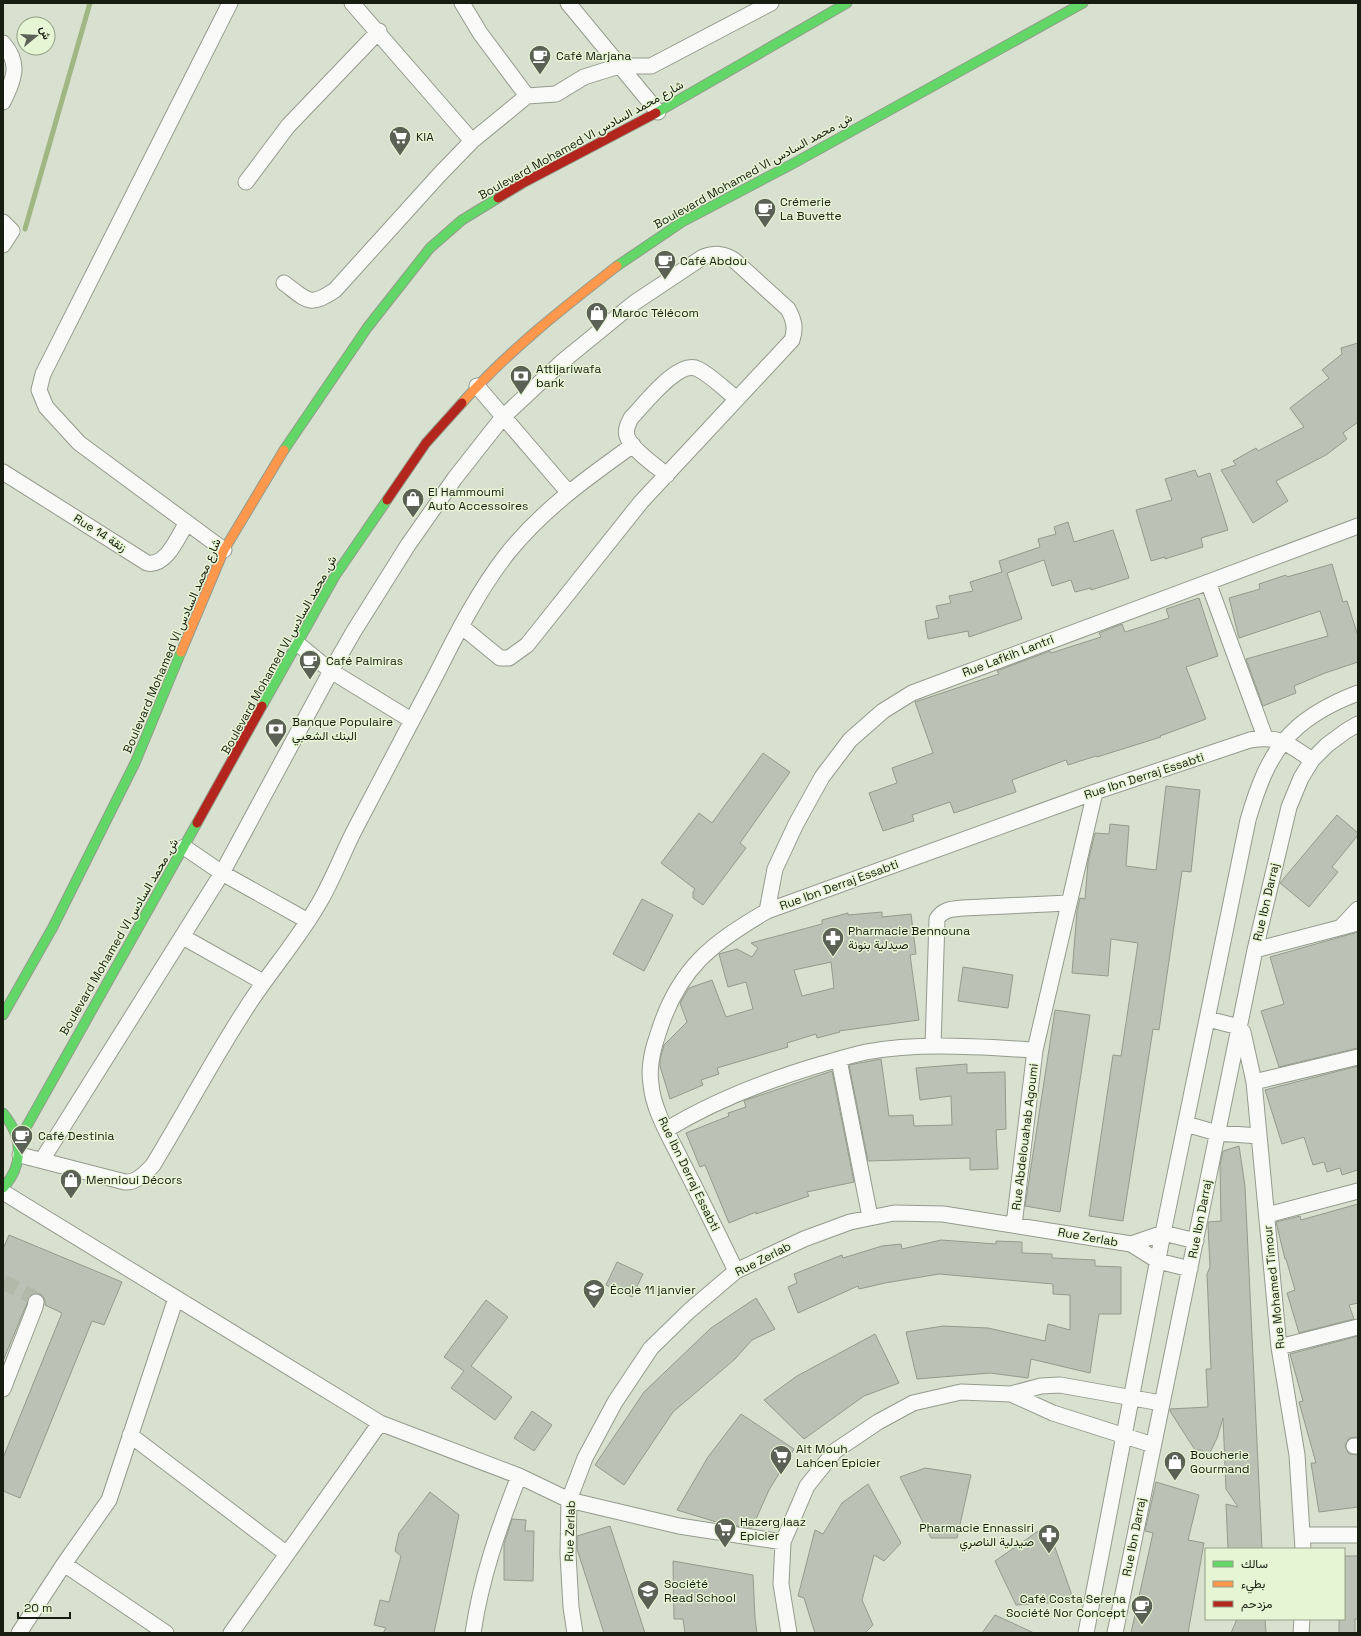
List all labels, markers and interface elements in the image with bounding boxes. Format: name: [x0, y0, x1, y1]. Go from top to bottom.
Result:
north arrow: [16, 16, 56, 56]
text: ش: [37, 24, 54, 41]
cafe icon: Café Marjana: [527, 43, 553, 76]
place label: Café Marjana: [556, 48, 631, 64]
street label: Boulevard Mohamed VI شارع محمد السادس: [476, 77, 687, 204]
street label: Boulevard Mohamed VI ش. محمد السادس: [651, 110, 855, 232]
supermarket icon: KIA: [387, 124, 413, 157]
place label: KIA: [416, 129, 434, 145]
place label: Crémerie La Buvette: [780, 194, 842, 224]
cafe icon: Crémerie La Buvette: [752, 196, 778, 229]
cafe icon: Café Abdou: [652, 248, 678, 281]
place label: Café Abdou: [680, 253, 747, 269]
shop icon: Maroc Télécom: [584, 300, 610, 333]
place label: Maroc Télécom: [612, 305, 699, 321]
place label: Attijariwafa bank: [536, 361, 601, 391]
bank icon: Attijariwafa bank: [508, 363, 534, 396]
place label: El Hammoumi Auto Accessoires: [428, 484, 528, 514]
shop icon: El Hammoumi Auto Accessoires: [400, 486, 426, 519]
street label: Rue 14 زنقة: [70, 510, 130, 556]
street label: Boulevard Mohamed VI شارع محمد السادس: [119, 536, 226, 756]
street label: Boulevard Mohamed VI ش. محمد السادس: [218, 553, 340, 757]
street label: Rue Lafkih Lantri: [960, 631, 1056, 681]
cafe icon: Café Palmiras: [297, 648, 323, 681]
place label: Café Palmiras: [326, 653, 403, 669]
place label: Banque Populaire البنك الشعبي: [292, 714, 393, 746]
bank icon: Banque Populaire البنك الشعبي: [263, 716, 289, 749]
street label: Rue Ibn Derraj Essabti: [1082, 749, 1206, 803]
street label: Boulevard Mohamed VI ش. محمد السادس: [56, 836, 182, 1038]
street label: Rue Ibn Derraj Essabti: [777, 856, 901, 914]
street label: Rue Ibn Darraj: [1249, 861, 1283, 943]
place label: Pharmacie Bennouna صيدلية بنونة: [848, 923, 970, 953]
pharmacy icon: Pharmacie Bennouna صيدلية بنونة: [820, 925, 846, 958]
street label: Rue Abdelouahab Agoumi: [1008, 1063, 1042, 1211]
street label: Rue Ibn Derraj Essabti: [654, 1114, 724, 1234]
cafe icon: Café Destinia: [9, 1123, 35, 1156]
place label: Café Destinia: [38, 1128, 114, 1144]
shop icon: Mennioui Décors: [58, 1167, 84, 1200]
place label: Mennioui Décors: [86, 1172, 182, 1188]
street label: Rue Ibn Darraj: [1185, 1178, 1215, 1260]
street label: Rue ZerIab: [1057, 1224, 1120, 1250]
street label: Rue Mohamed Timour: [1259, 1224, 1288, 1350]
street label: Rue ZerIab: [732, 1238, 794, 1280]
school or university icon: École 11 janvier: [581, 1277, 607, 1310]
place label: École 11 janvier: [610, 1282, 696, 1298]
place label: Ait Mouh Lahcen Epicier: [796, 1441, 881, 1471]
supermarket icon: Ait Mouh Lahcen Epicier: [768, 1443, 794, 1476]
place label: Boucherie Gourmand: [1190, 1447, 1250, 1477]
shop icon: Boucherie Gourmand: [1162, 1449, 1188, 1482]
street label: Rue Ibn Darraj: [1119, 1496, 1149, 1578]
street label: Rue ZerIab: [561, 1500, 579, 1562]
place label: Hazerg Iaaz Epicier: [740, 1514, 806, 1544]
supermarket icon: Hazerg Iaaz Epicier: [712, 1516, 738, 1549]
place label: Pharmacie Ennassiri صيدلية الناصري: [919, 1520, 1034, 1552]
pharmacy icon: Pharmacie Ennassiri صيدلية الناصري: [1036, 1522, 1062, 1555]
legend: [1205, 1548, 1345, 1620]
text: سالك: [1241, 1556, 1268, 1572]
place label: Société Read School: [664, 1576, 736, 1606]
text: بطيء: [1241, 1576, 1265, 1594]
school or university icon: Société Read School: [635, 1578, 661, 1611]
place label: Café Costa Serena Société Nor Concept: [1006, 1591, 1126, 1621]
cafe icon: Café Costa Serena Société Nor Concept: [1129, 1593, 1155, 1626]
scale bar: [18, 1594, 70, 1620]
text: مزدحم: [1241, 1596, 1272, 1612]
text: 20 m: [24, 1600, 52, 1616]

